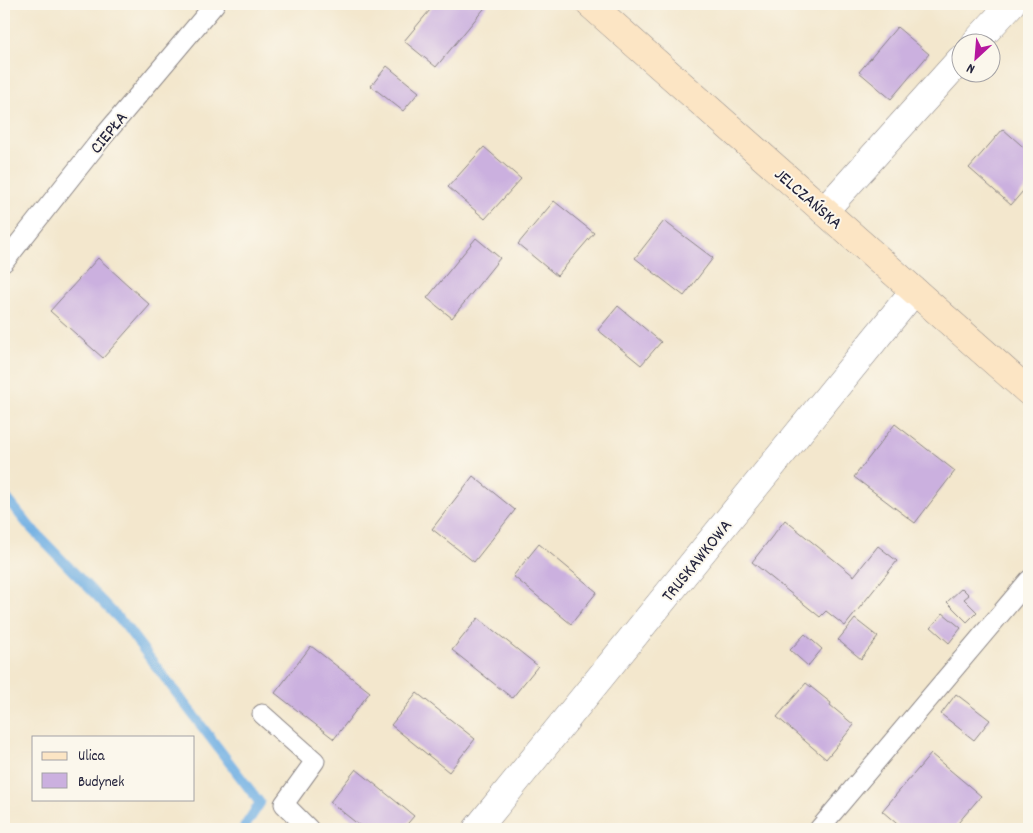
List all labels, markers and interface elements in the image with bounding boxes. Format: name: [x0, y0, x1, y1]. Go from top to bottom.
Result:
north arrow: [950, 32, 1000, 82]
text: N: [964, 57, 979, 78]
street label: CIEPŁA: [85, 107, 135, 160]
street label: JELCZAŃSKA: [768, 163, 847, 237]
street label: TRUSKAWKOWA: [657, 515, 739, 608]
legend: [32, 736, 195, 800]
text: Ulica: [78, 746, 106, 768]
text: Budynek: [78, 772, 124, 794]

